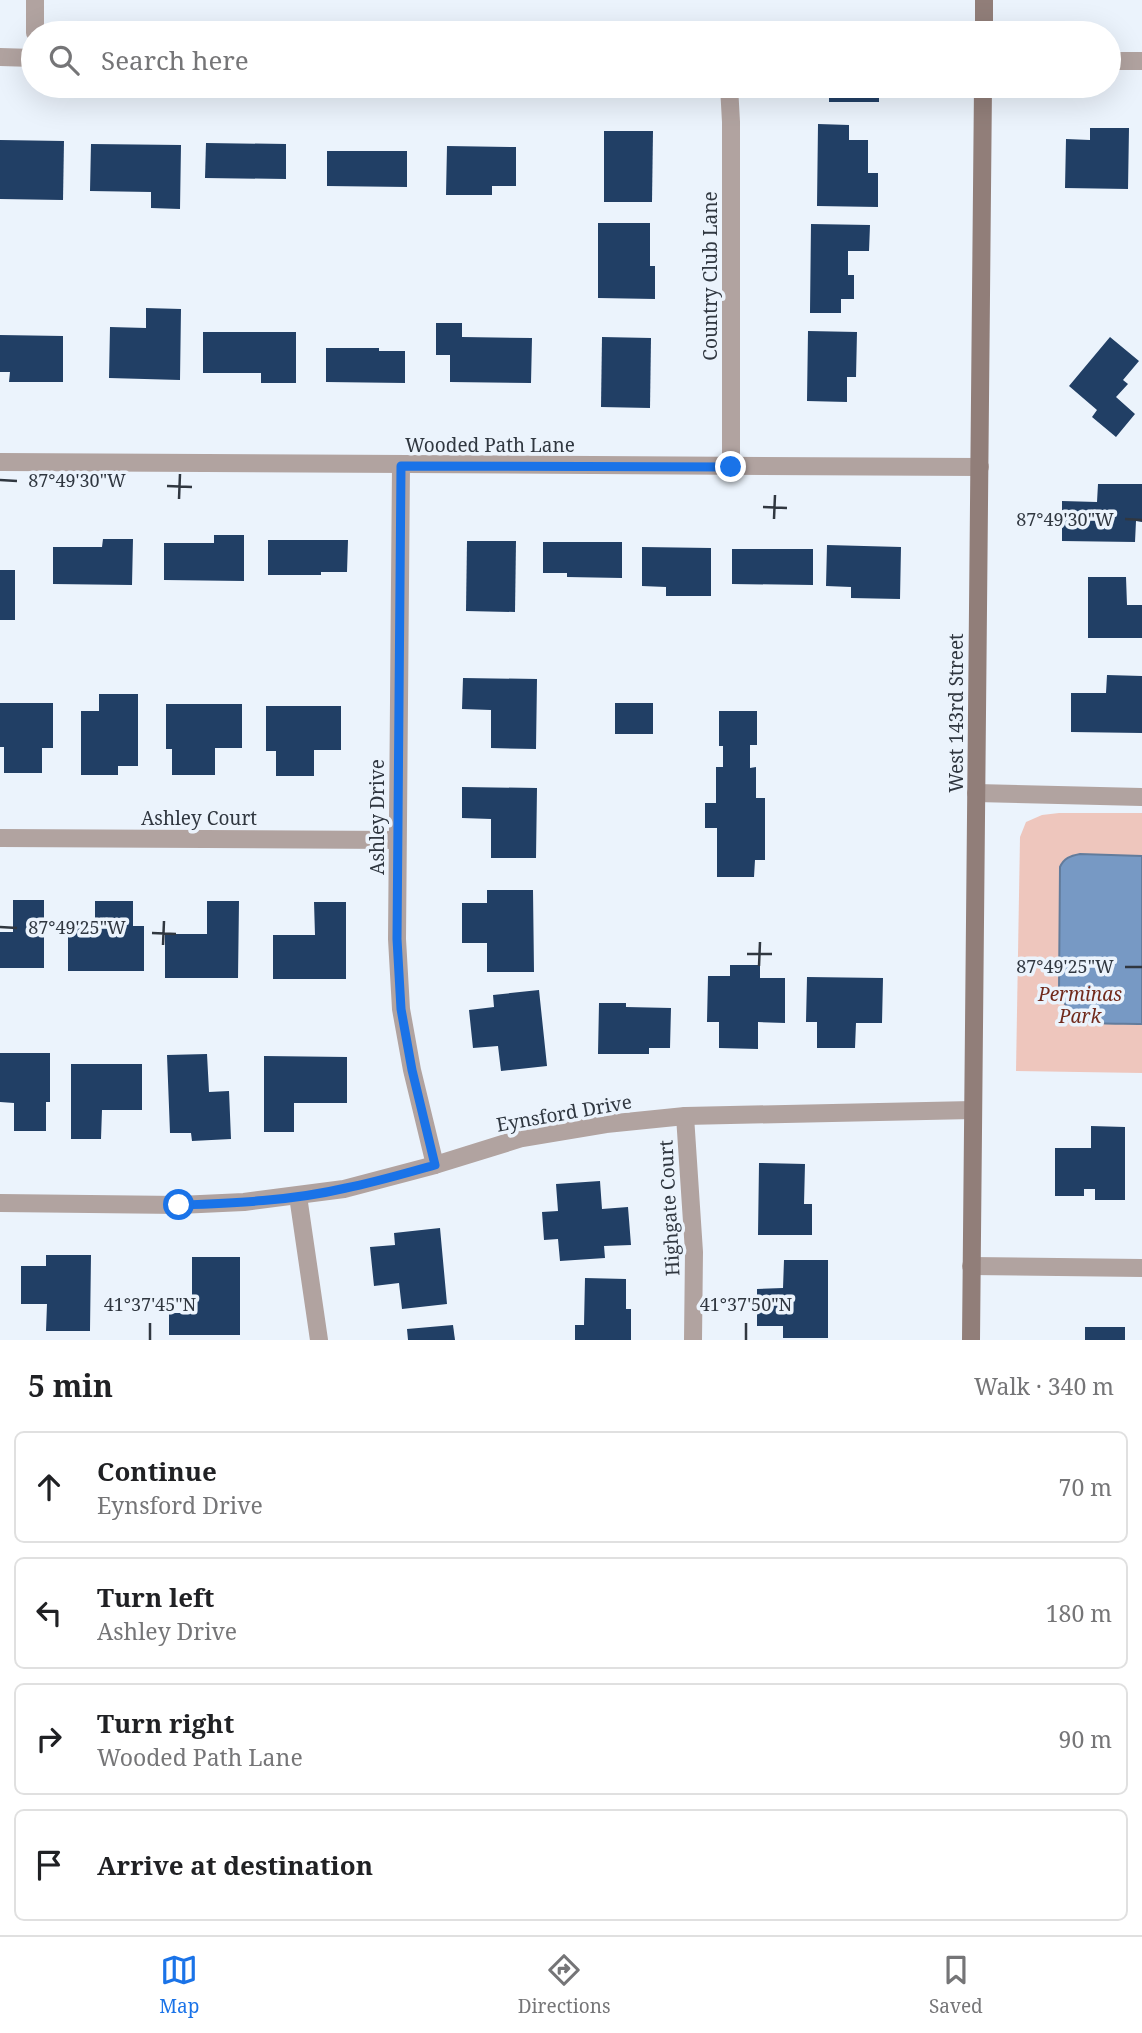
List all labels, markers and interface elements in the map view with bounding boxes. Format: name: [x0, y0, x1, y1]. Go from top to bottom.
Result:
search box: [21, 21, 1121, 98]
icon: search: [45, 41, 83, 79]
text: Search here: [101, 42, 249, 78]
street label: Country Club Lane: [697, 191, 723, 361]
street label: Wooded Path Lane: [405, 432, 575, 458]
route end: [715, 451, 746, 482]
text: 87°49'30"W: [28, 468, 126, 492]
text: 87°49'30"W: [1016, 507, 1114, 531]
street label: West 143rd Street: [943, 633, 969, 793]
street label: Ashley Drive: [364, 759, 390, 875]
street label: Ashley Court: [141, 805, 257, 831]
text: 87°49'25"W: [28, 915, 126, 939]
text: 87°49'25"W: [1016, 954, 1114, 978]
park label: Perminas Park: [1037, 981, 1122, 1029]
street label: Eynsford Drive: [494, 1088, 634, 1138]
street label: Highgate Court: [652, 1139, 686, 1277]
route start: [163, 1189, 194, 1220]
text: 41°37'45"N: [104, 1292, 197, 1316]
text: 41°37'50"N: [700, 1292, 793, 1316]
text: 5 min: [28, 1365, 113, 1406]
text: Walk · 340 m: [974, 1370, 1114, 1402]
text: Continue: [97, 1453, 217, 1489]
icon: ahead: [30, 1468, 68, 1506]
text: 70 m: [1059, 1471, 1112, 1503]
text: Eynsford Drive: [97, 1489, 263, 1521]
text: Turn left: [97, 1579, 214, 1615]
icon: left: [30, 1594, 68, 1632]
text: 180 m: [1046, 1597, 1112, 1629]
text: Ashley Drive: [97, 1615, 237, 1647]
text: Turn right: [97, 1705, 234, 1741]
icon: right: [30, 1720, 68, 1758]
text: 90 m: [1059, 1723, 1112, 1755]
text: Wooded Path Lane: [97, 1741, 303, 1773]
icon: arrive: [30, 1846, 68, 1884]
text: Arrive at destination: [97, 1847, 373, 1883]
tab: Map: [159, 1951, 199, 2019]
tab: Directions: [518, 1951, 611, 2019]
tab: Saved: [929, 1951, 983, 2019]

